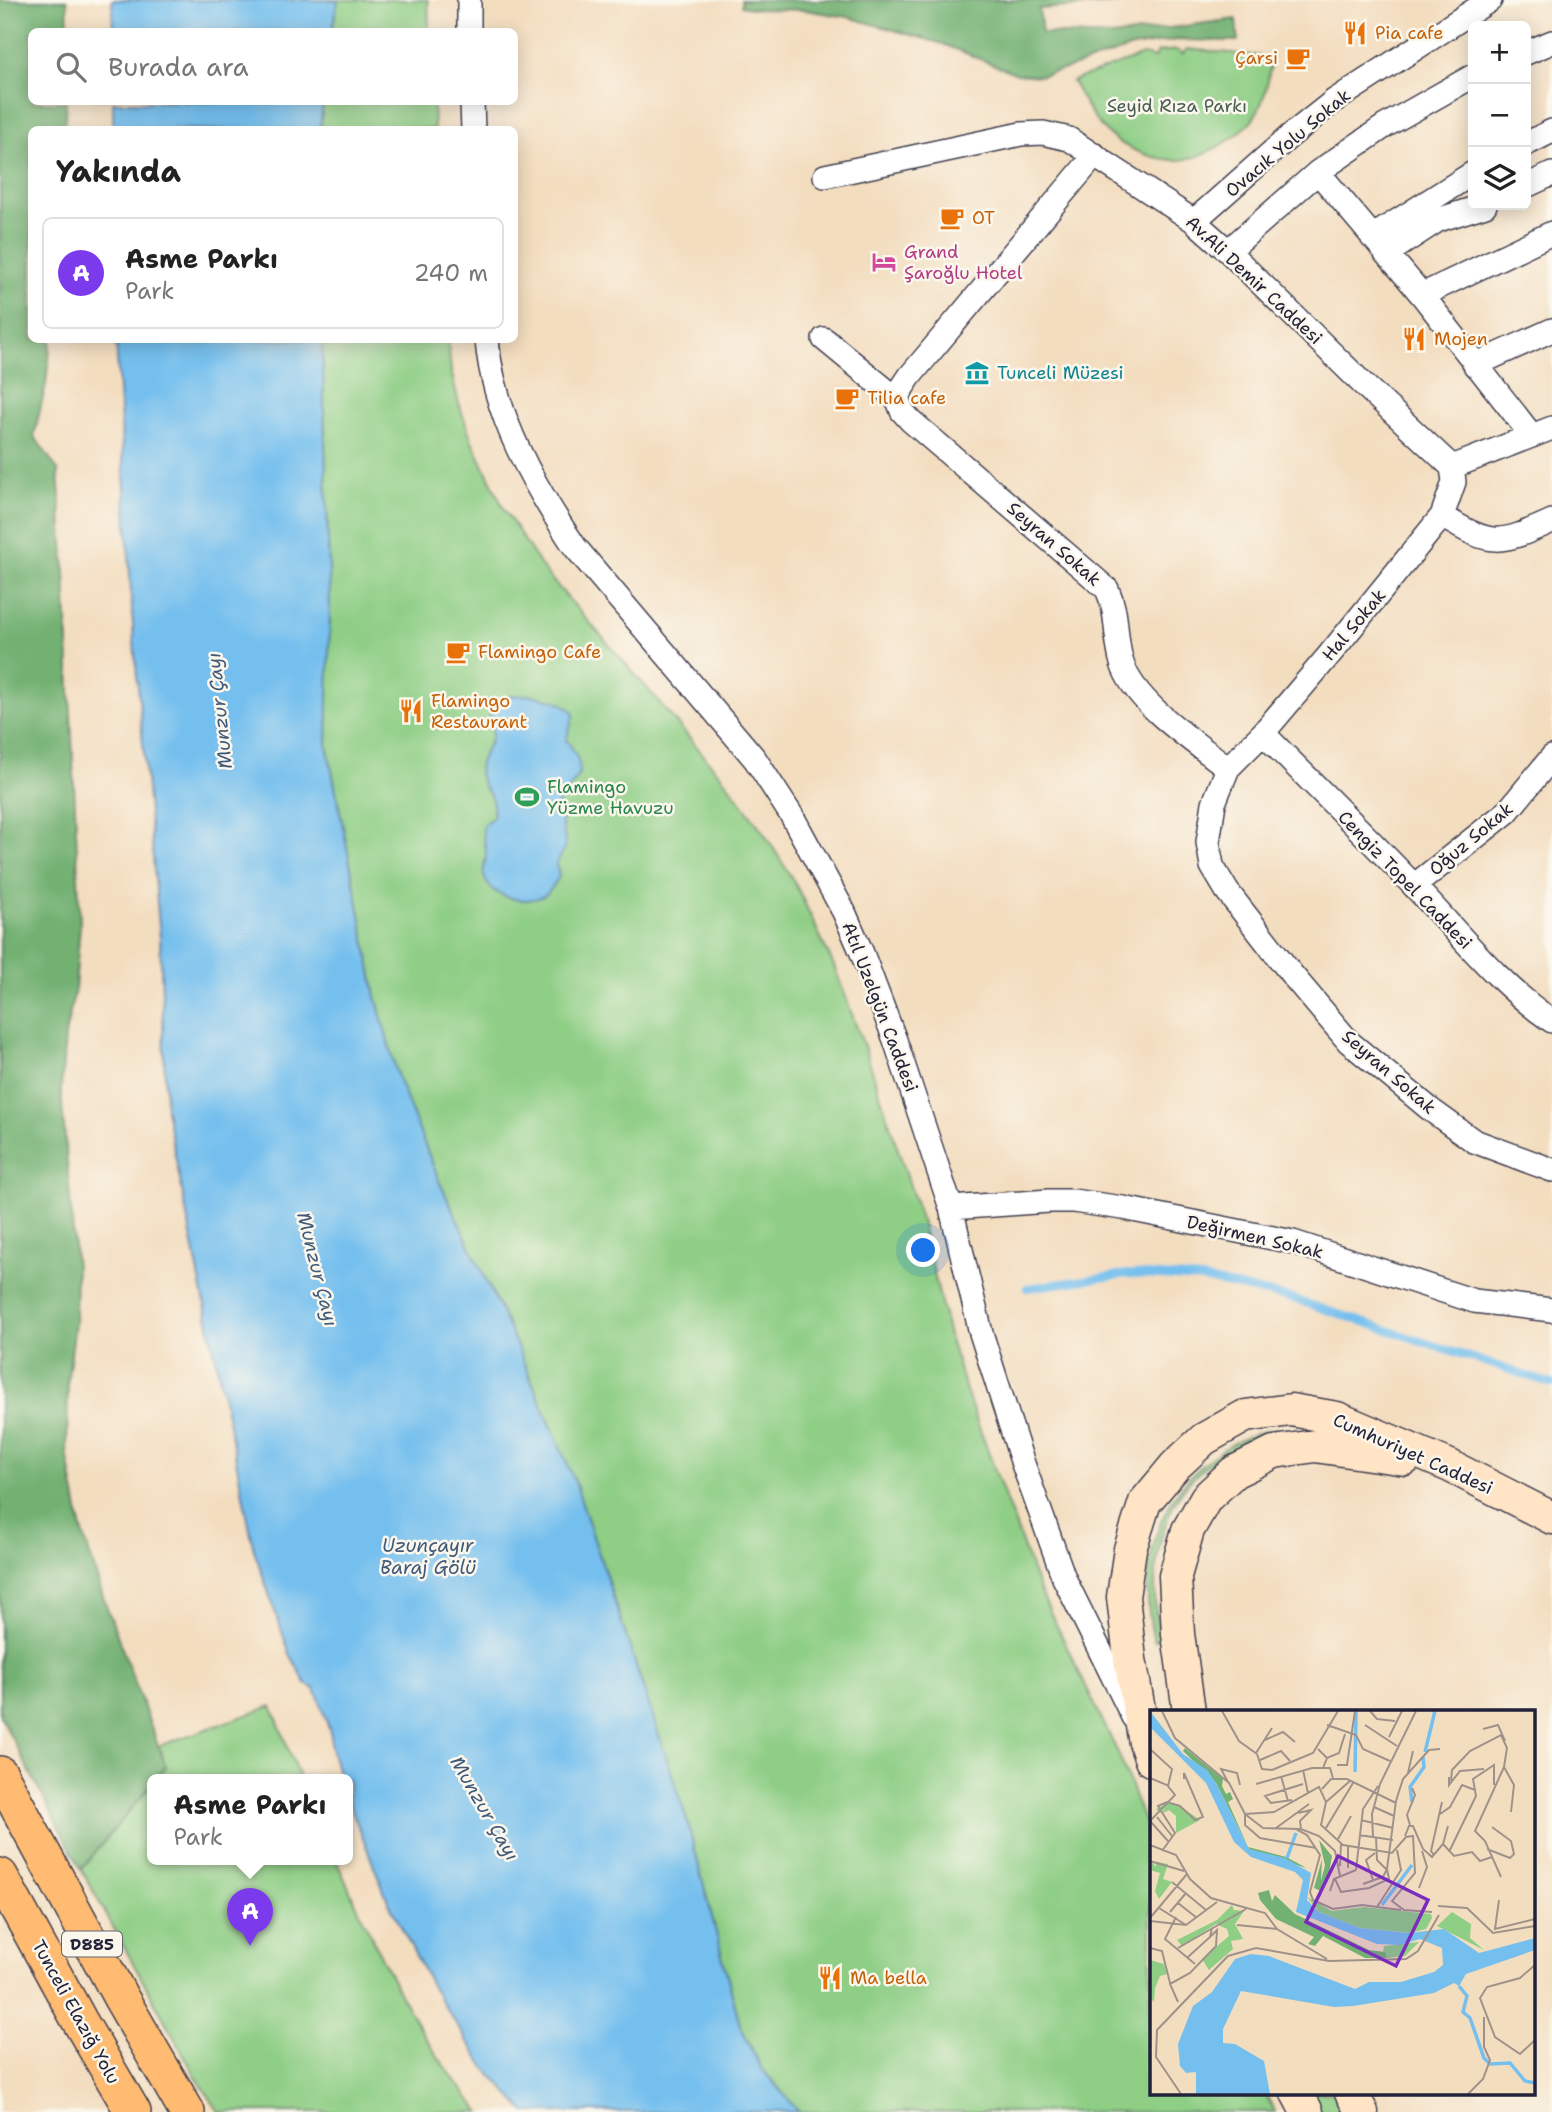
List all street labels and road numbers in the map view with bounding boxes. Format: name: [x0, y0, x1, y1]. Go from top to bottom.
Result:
street label: Ovacık Yolu Sokak: [1220, 83, 1356, 203]
street label: Av.Ali Demir Caddesi: [1180, 210, 1328, 350]
street label: Seyran Sokak: [1002, 496, 1106, 592]
street label: Hal Sokak: [1317, 584, 1391, 666]
street label: Oğuz Sokak: [1424, 797, 1518, 881]
street label: Cengiz Topel Caddesi: [1333, 806, 1477, 954]
street label: Atıl Uzelgün Caddesi: [836, 919, 924, 1095]
street label: Seyran Sokak: [1337, 1024, 1441, 1120]
street label: Değirmen Sokak: [1184, 1210, 1326, 1264]
street label: Cumhuriyet Caddesi: [1329, 1408, 1497, 1500]
road number: D885: [62, 1932, 122, 1956]
street label: Tunceli Elazığ Yolu: [27, 1936, 125, 2088]

